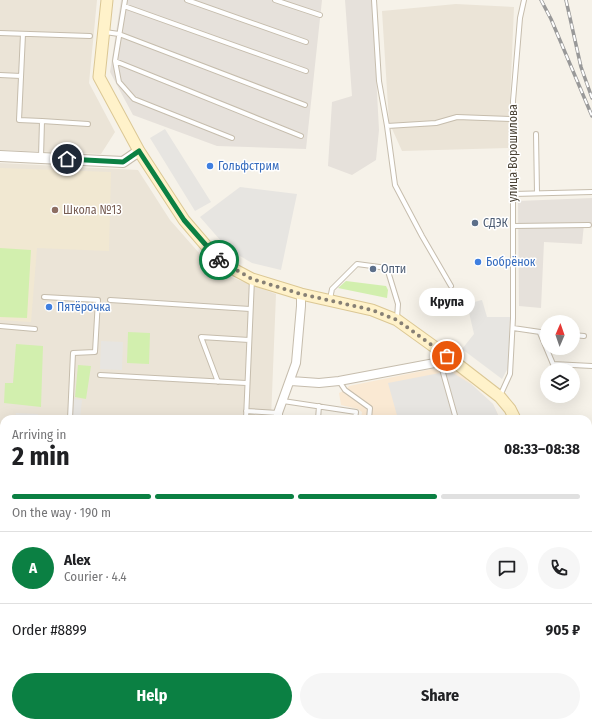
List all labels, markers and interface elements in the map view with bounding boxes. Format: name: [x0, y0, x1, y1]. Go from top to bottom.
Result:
street label: улица Ворошилова: [506, 104, 520, 202]
pin: [50, 142, 84, 176]
icon: home: [56, 148, 78, 170]
place label: Гольфстрим: [218, 159, 279, 173]
marker: Гольфстрим: [205, 161, 215, 171]
place label: Школа №13: [63, 203, 122, 217]
marker: Школа №13: [50, 205, 60, 215]
place label: СДЭК: [483, 216, 509, 230]
marker: СДЭК: [470, 218, 480, 228]
courier: [199, 240, 239, 280]
icon: bike: [208, 249, 230, 271]
place label: Бобрёнок: [486, 255, 536, 269]
marker: Бобрёнок: [473, 257, 483, 267]
place label: Опти: [381, 262, 406, 276]
marker: Опти: [368, 264, 378, 274]
callout: Крупа: [419, 288, 475, 316]
text: Крупа: [430, 294, 464, 309]
place label: Пятёрочка: [57, 300, 111, 314]
marker: Пятёрочка: [44, 302, 54, 312]
north arrow: [540, 315, 580, 355]
map controls: [540, 315, 580, 403]
pin: [430, 339, 464, 373]
icon: bag: [436, 345, 458, 367]
button: layers: [540, 363, 580, 403]
text: Arriving in: [12, 427, 66, 442]
text: 08:33–08:38: [504, 440, 580, 458]
text: 2 min: [12, 441, 70, 472]
text: On the way · 190 m: [12, 505, 111, 520]
button: chat: [486, 547, 528, 589]
button: phone: [538, 547, 580, 589]
text: Alex: [64, 551, 91, 569]
text: A: [29, 559, 37, 577]
text: Courier · 4.4: [64, 569, 127, 584]
text: Order #8899: [12, 621, 87, 639]
text: 905 ₽: [545, 621, 580, 639]
button: Help: [12, 673, 292, 719]
button: Share: [300, 673, 580, 719]

